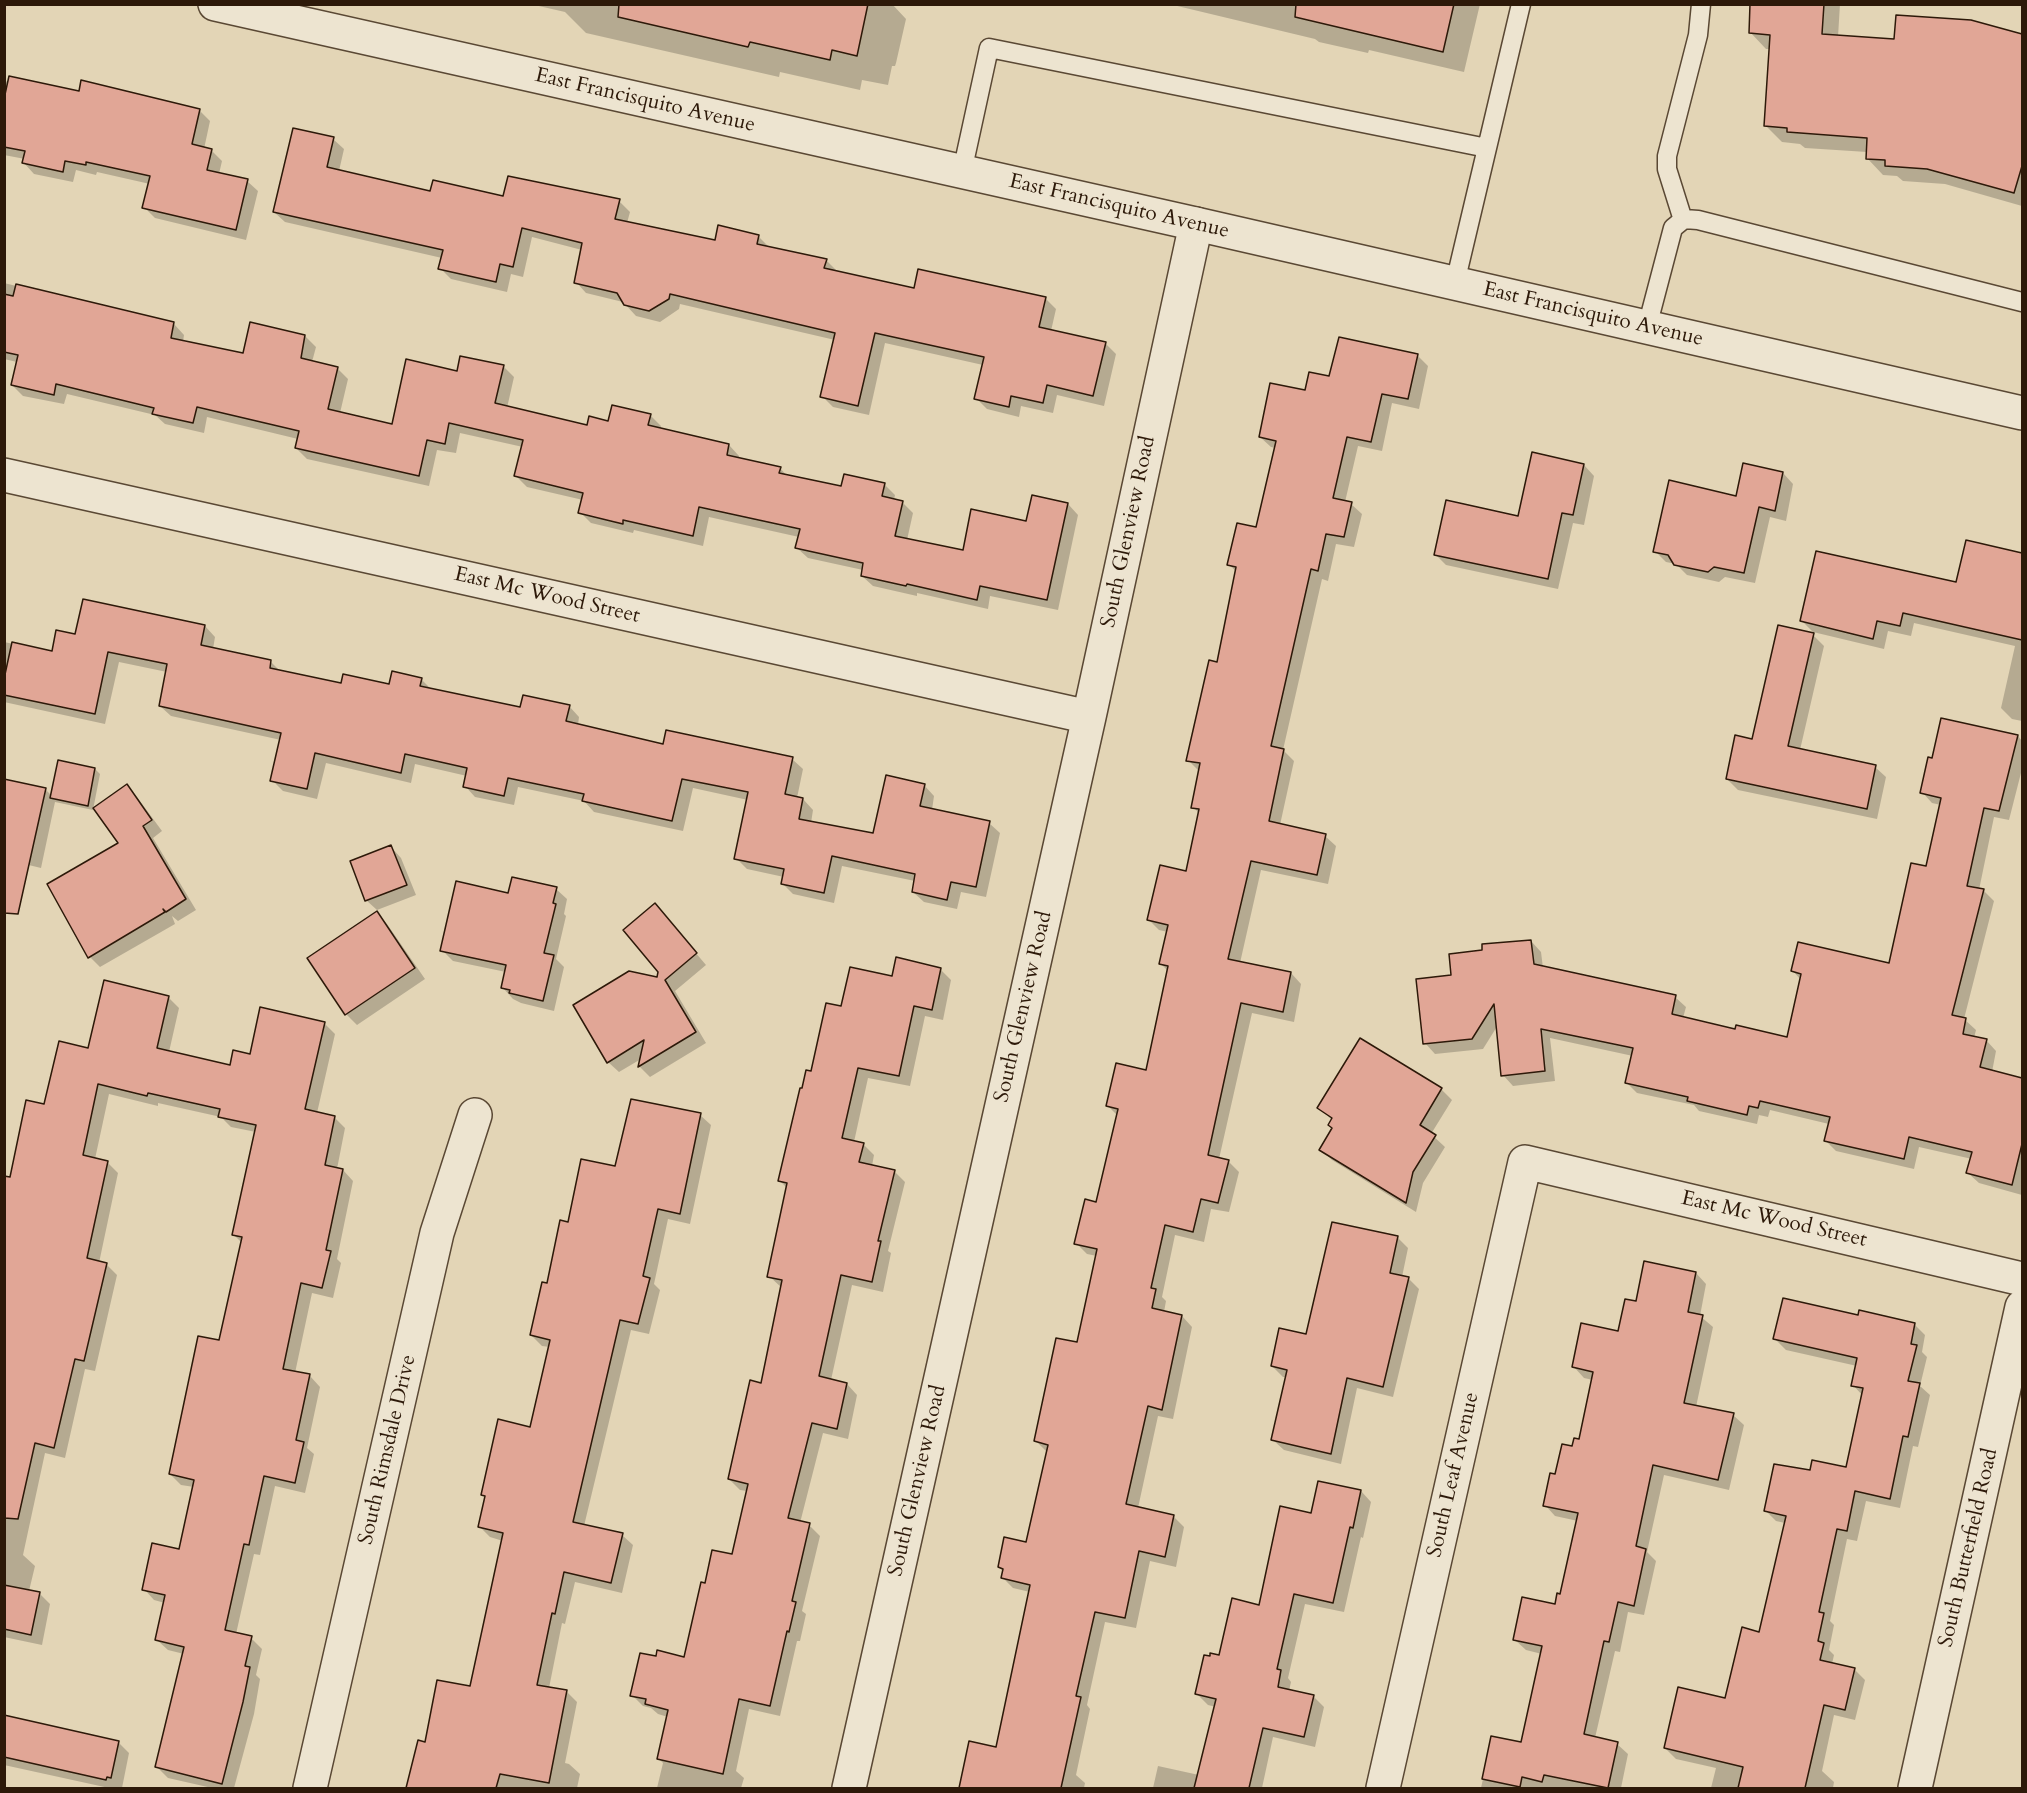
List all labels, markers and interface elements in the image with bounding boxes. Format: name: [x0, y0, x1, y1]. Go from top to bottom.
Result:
street label: East Francisquito Avenue: [533, 63, 757, 139]
street label: East Francisquito Avenue: [1007, 169, 1231, 245]
street label: East Francisquito Avenue: [1481, 277, 1705, 353]
street label: South Glenview Road: [1096, 434, 1162, 630]
street label: East Mc Wood Street: [452, 562, 642, 630]
street label: South Glenview Road: [990, 909, 1058, 1105]
street label: East Mc Wood Street: [1679, 1186, 1869, 1254]
street label: South Rimsdale Drive: [354, 1353, 422, 1547]
street label: South Glenview Road: [884, 1383, 952, 1579]
street label: South Leaf Avenue: [1423, 1390, 1485, 1560]
street label: South Butterfield Road: [1934, 1446, 2004, 1650]

